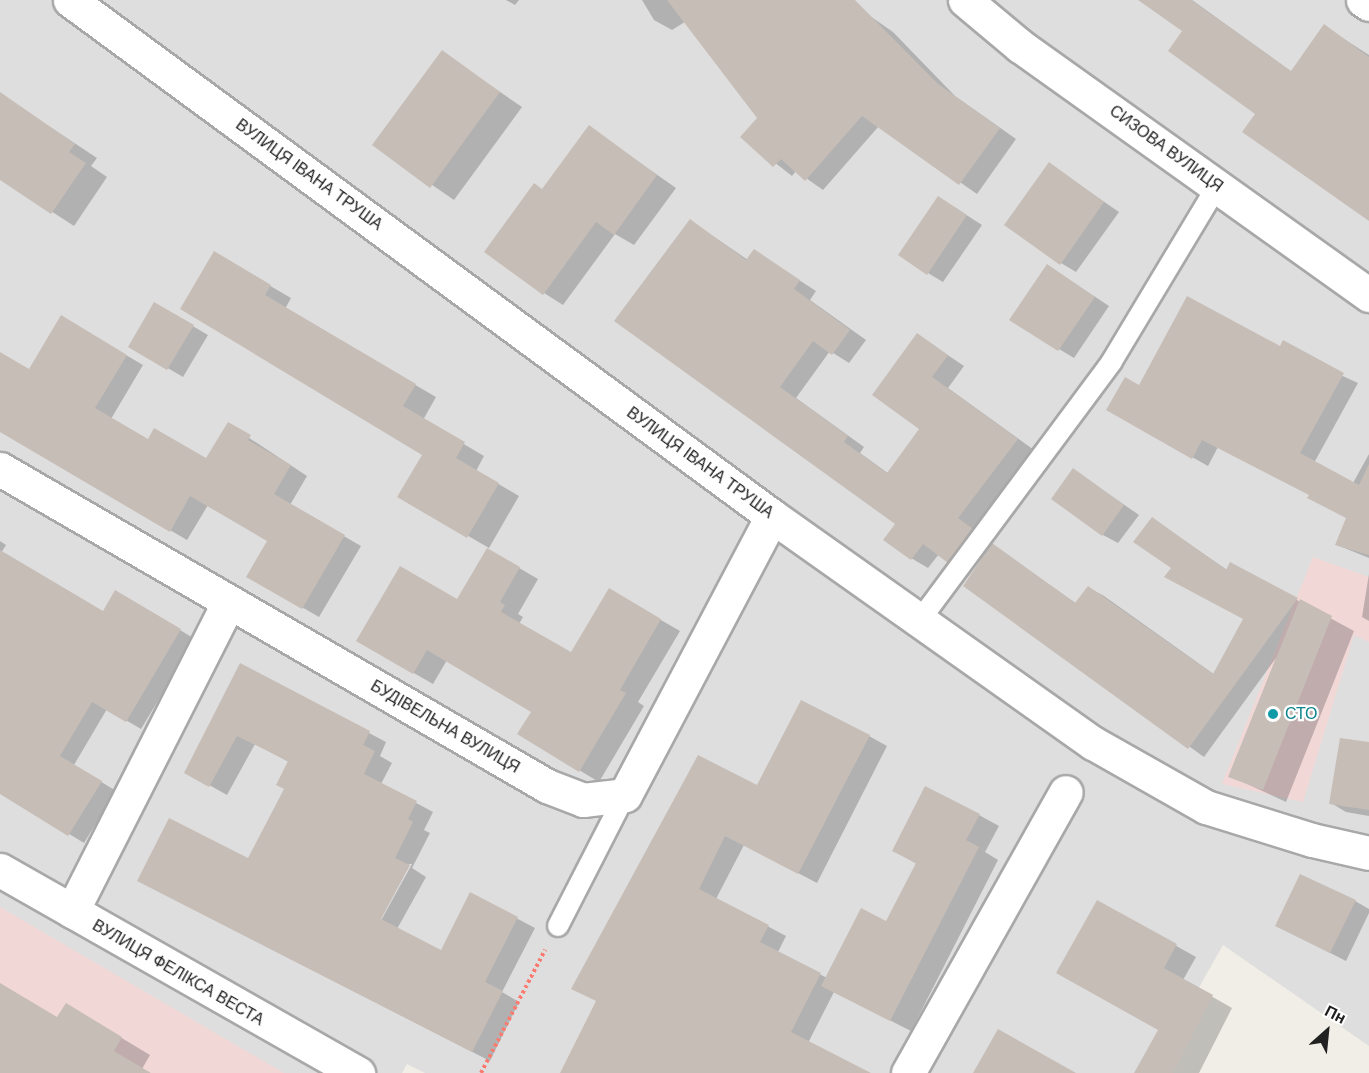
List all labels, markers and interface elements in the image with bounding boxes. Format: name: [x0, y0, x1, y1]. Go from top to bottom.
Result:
street label: СИЗОВА ВУЛИЦЯ: [1106, 101, 1226, 197]
street label: ВУЛИЦЯ ІВАНА ТРУША: [232, 115, 386, 235]
street label: ВУЛИЦЯ ІВАНА ТРУША: [623, 403, 777, 523]
street label: БУДІВЕЛЬНА ВУЛИЦЯ: [367, 676, 523, 778]
place label: СТО: [1285, 704, 1318, 724]
marker: СТО: [1266, 707, 1280, 721]
street label: ВУЛИЦЯ ФЕЛІКСА ВЕСТА: [89, 916, 267, 1030]
text: Пн: [1321, 1000, 1350, 1029]
north arrow: [1297, 1001, 1357, 1061]

